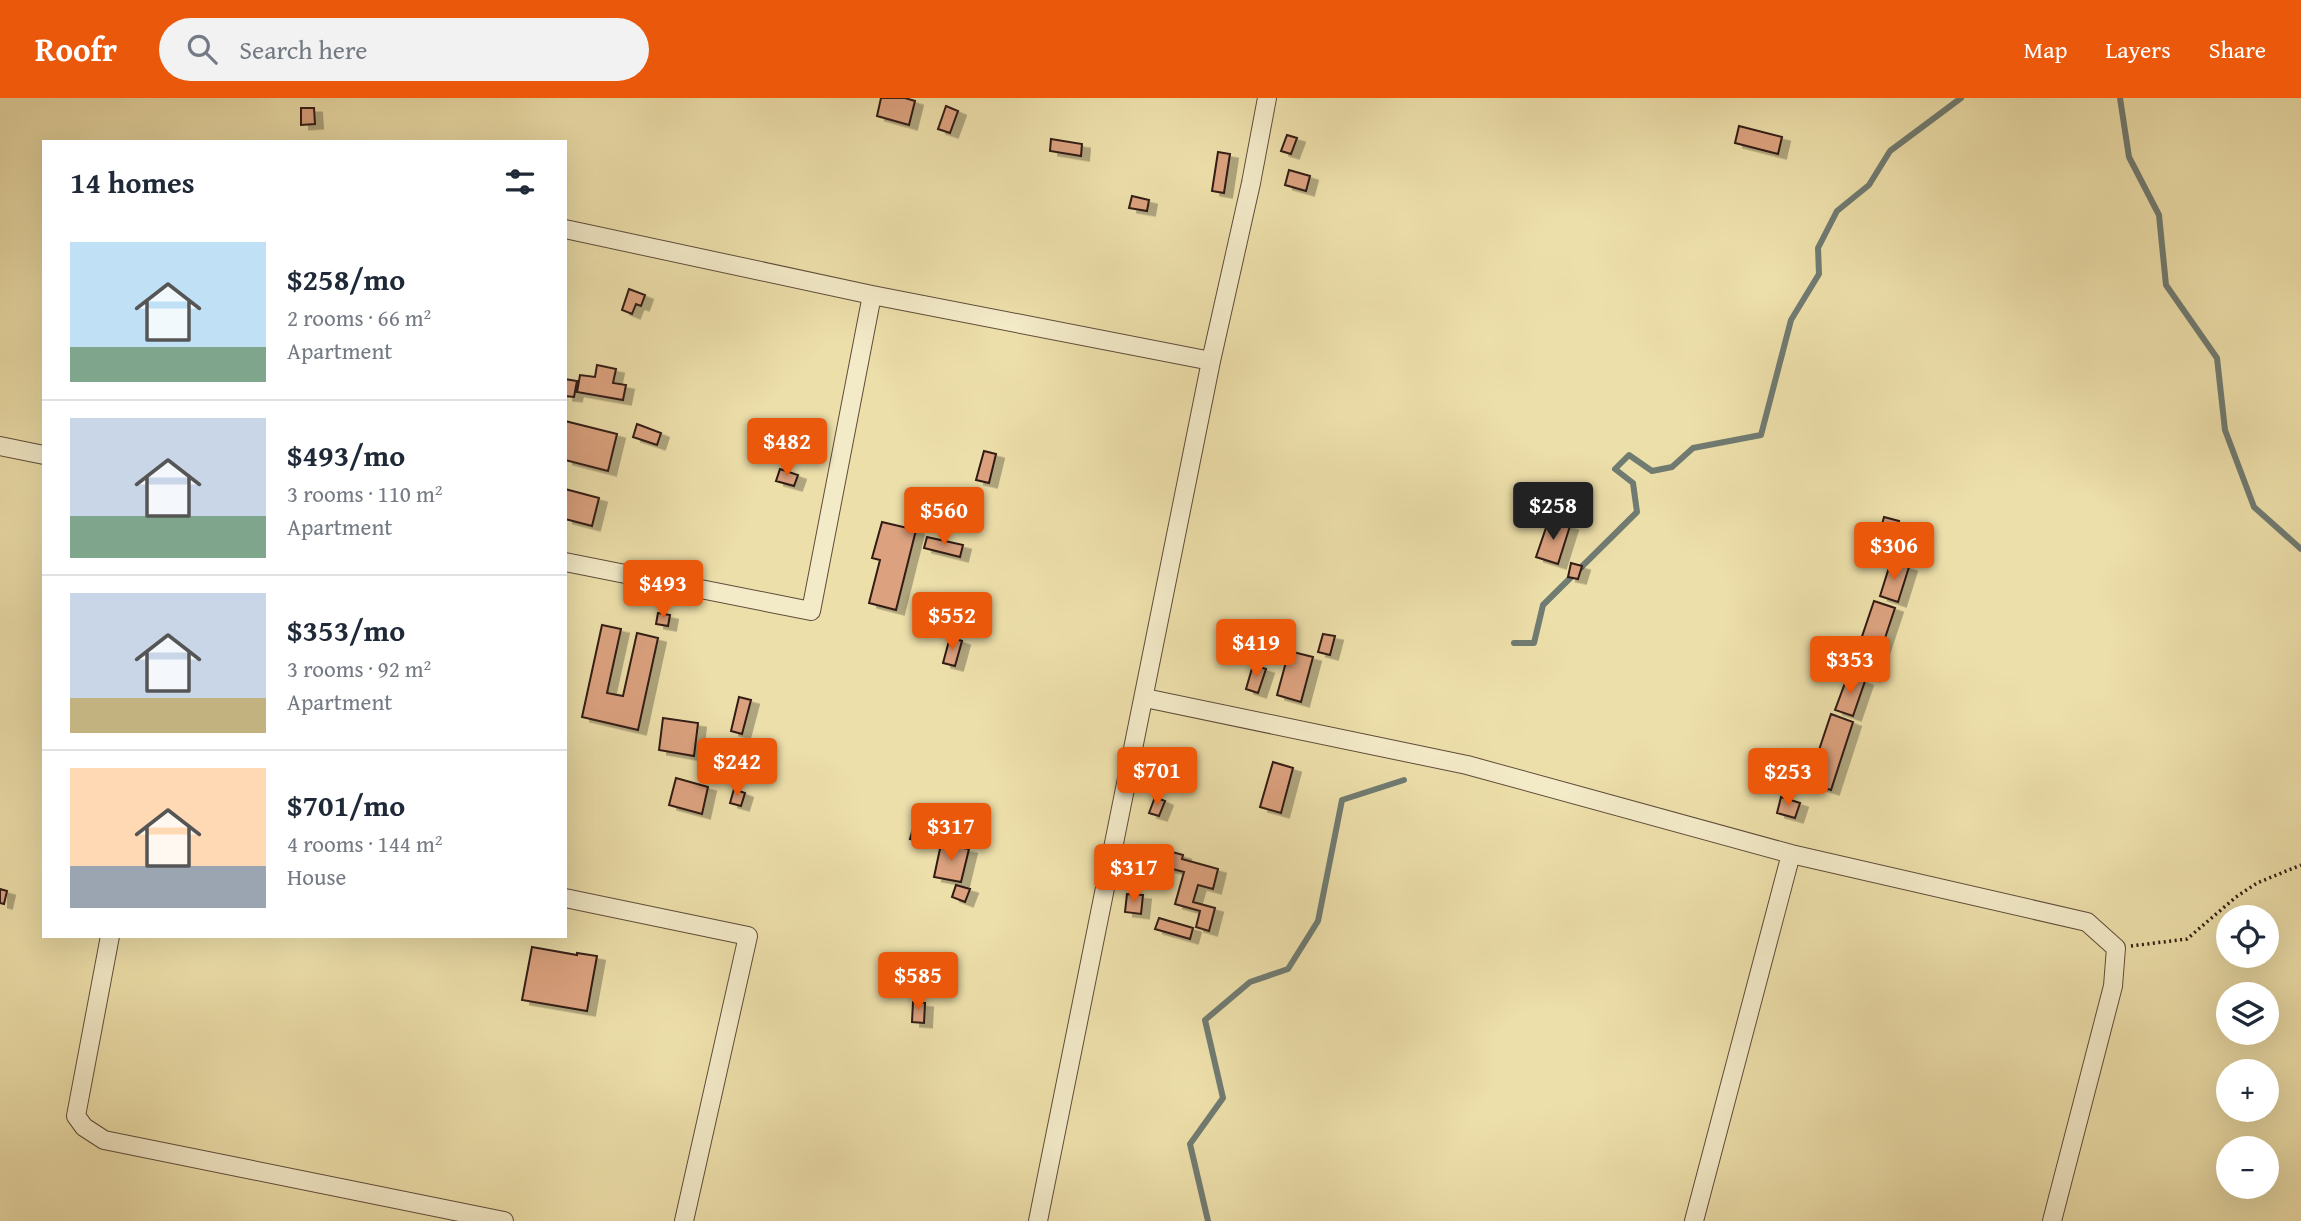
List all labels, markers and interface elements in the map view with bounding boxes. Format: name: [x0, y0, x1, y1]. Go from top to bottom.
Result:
search box: [159, 18, 649, 81]
text: Roofr: [35, 25, 117, 73]
icon: search: [183, 30, 221, 68]
text: Search here: [239, 30, 368, 69]
text: Map: [2024, 32, 2067, 67]
text: Layers: [2105, 32, 2171, 67]
text: Share: [2209, 32, 2266, 67]
text: 14 homes: [70, 160, 195, 204]
icon: filters: [501, 163, 539, 201]
text: $258/mo: [287, 257, 405, 301]
icon: home: [126, 270, 210, 354]
text: 2 rooms · 66 m²: [287, 301, 431, 334]
text: Apartment: [287, 334, 392, 367]
pin: $482: [746, 418, 828, 478]
text: $482: [763, 424, 811, 457]
text: $493/mo: [287, 433, 405, 477]
icon: home: [126, 446, 210, 530]
text: 3 rooms · 110 m²: [287, 477, 442, 510]
pin: $258: [1512, 482, 1594, 542]
pin: $560: [903, 488, 985, 547]
text: $258: [1529, 488, 1577, 521]
text: $560: [920, 493, 968, 526]
text: Apartment: [287, 510, 392, 543]
pin: $306: [1853, 522, 1935, 582]
text: $306: [1870, 528, 1918, 561]
pin: $493: [622, 560, 704, 620]
text: $493: [639, 566, 687, 599]
pin: $552: [911, 592, 993, 652]
text: $552: [928, 598, 976, 631]
text: $353/mo: [287, 608, 405, 652]
pin: $419: [1215, 620, 1297, 679]
icon: home: [126, 621, 210, 705]
text: $419: [1232, 625, 1280, 658]
pin: $353: [1809, 636, 1891, 696]
text: $353: [1826, 642, 1874, 675]
text: 3 rooms · 92 m²: [287, 652, 431, 685]
text: Apartment: [287, 685, 392, 718]
pin: $242: [696, 738, 778, 798]
text: $242: [713, 744, 761, 777]
pin: $701: [1116, 748, 1198, 807]
pin: $253: [1747, 748, 1829, 808]
text: $701: [1133, 753, 1181, 786]
text: $253: [1764, 754, 1812, 787]
text: $701/mo: [287, 783, 405, 827]
icon: home: [126, 796, 210, 880]
pin: $317: [910, 804, 992, 863]
text: $317: [927, 809, 975, 842]
text: 4 rooms · 144 m²: [287, 827, 442, 860]
pin: $317: [1093, 844, 1175, 904]
text: $317: [1110, 850, 1158, 883]
text: House: [287, 860, 346, 893]
map controls: [2216, 905, 2279, 1199]
button: locate: [2216, 905, 2279, 968]
pin: $585: [877, 953, 959, 1012]
text: $585: [894, 958, 942, 991]
button: layers: [2216, 982, 2279, 1045]
button: +: [2216, 1059, 2279, 1122]
button: −: [2216, 1136, 2279, 1199]

